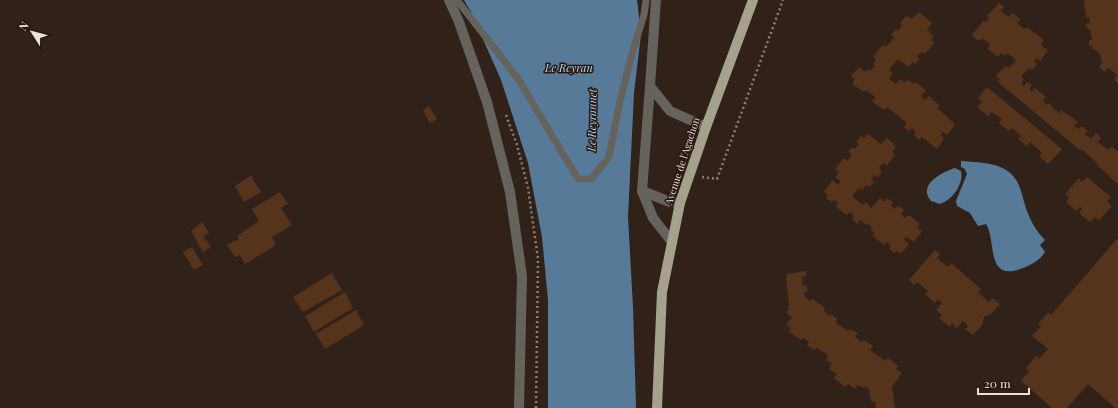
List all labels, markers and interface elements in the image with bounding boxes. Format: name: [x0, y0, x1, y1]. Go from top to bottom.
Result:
north arrow: [12, 12, 52, 52]
text: N: [15, 18, 32, 33]
water label: Le Reyran: [544, 60, 593, 75]
water label: Le Reyrannet: [583, 87, 600, 152]
street label: Avenue de l'Agachon: [661, 115, 703, 208]
scale bar: [978, 370, 1029, 396]
text: 20 m: [984, 375, 1011, 391]

